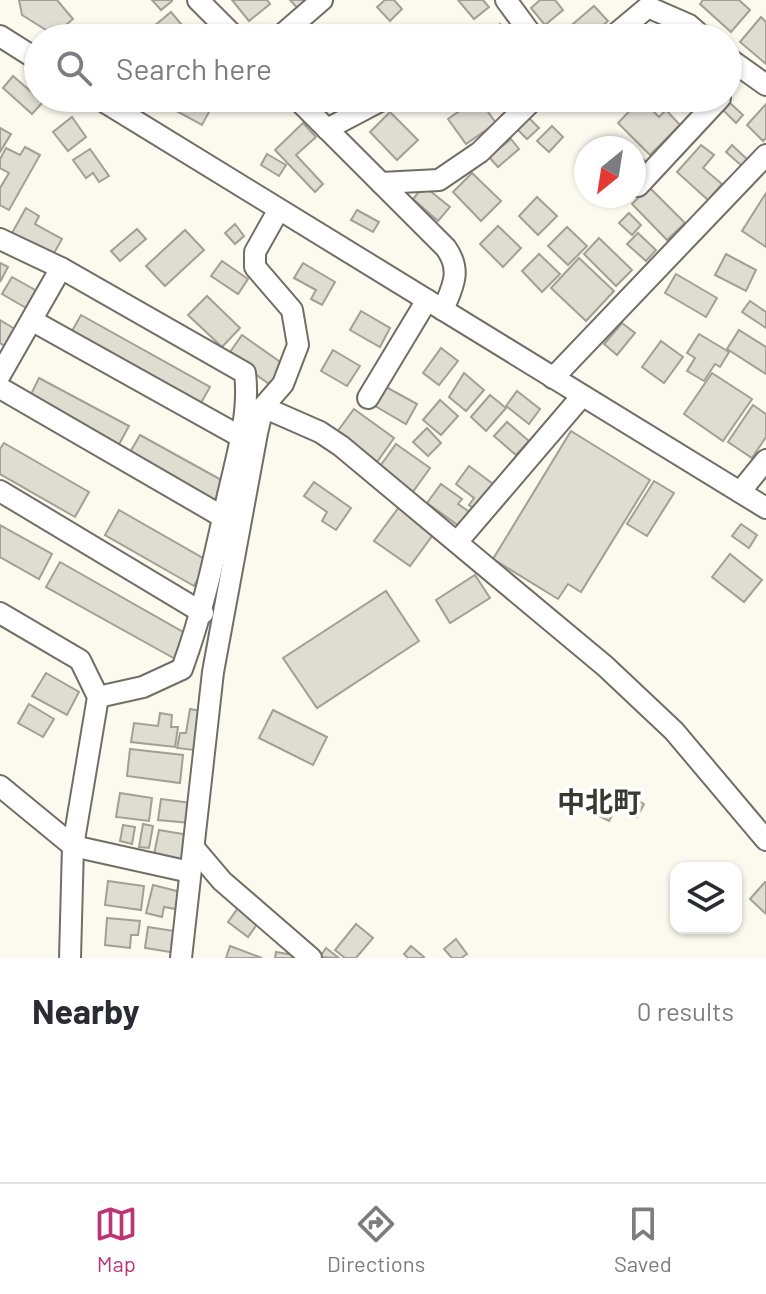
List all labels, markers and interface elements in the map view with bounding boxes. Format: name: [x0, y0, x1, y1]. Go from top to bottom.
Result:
search box: [24, 24, 742, 112]
icon: search: [52, 46, 96, 90]
text: Search here: [116, 50, 272, 86]
north arrow: [574, 136, 646, 208]
district label: 中北町: [557, 784, 641, 818]
map controls: [670, 862, 742, 934]
button: layers: [670, 862, 742, 934]
text: Nearby: [32, 990, 140, 1031]
text: 0 results: [637, 995, 734, 1026]
tab: Map: [94, 1202, 138, 1276]
tab: Directions: [327, 1202, 425, 1276]
tab: Saved: [614, 1202, 672, 1276]

